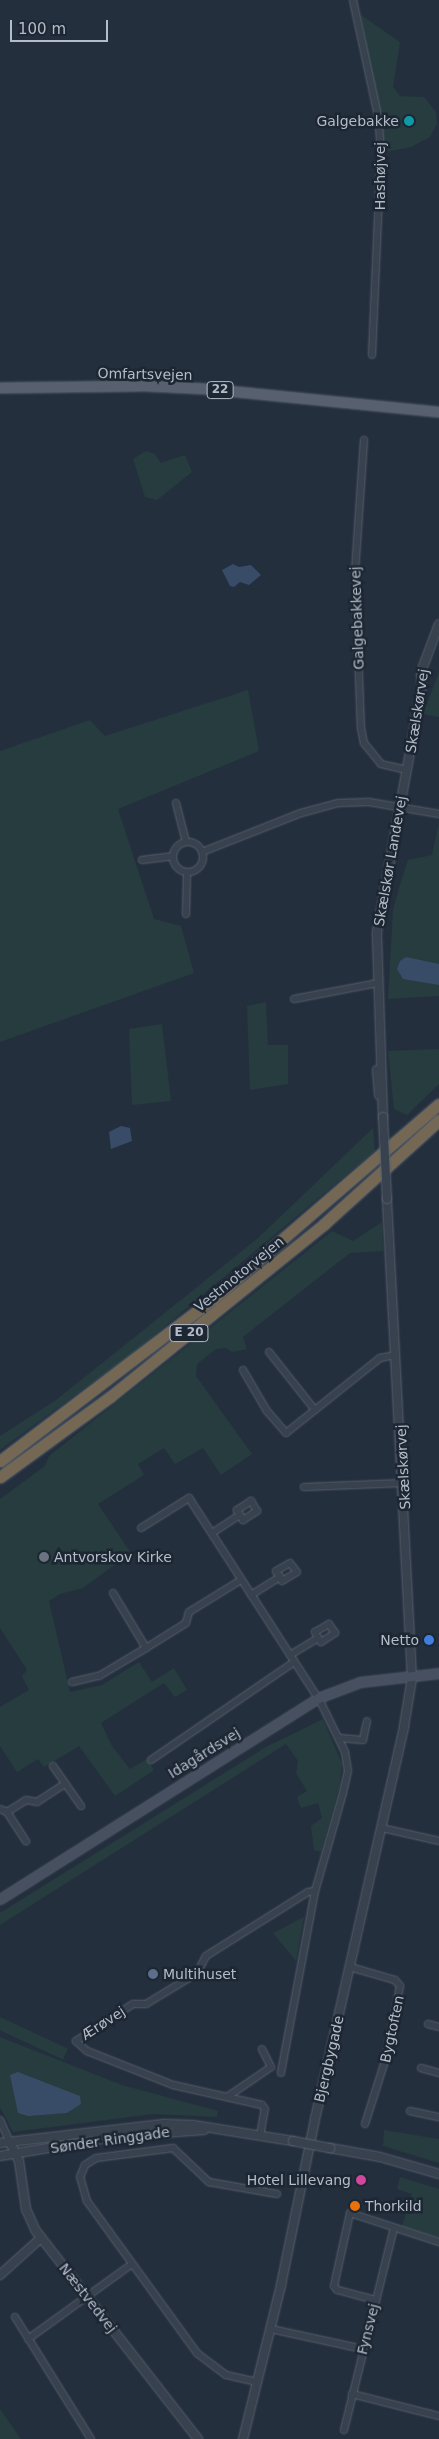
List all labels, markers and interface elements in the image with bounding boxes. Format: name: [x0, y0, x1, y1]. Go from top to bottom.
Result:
scale bar: [12, 10, 110, 42]
text: 100 m: [18, 20, 66, 38]
place label: Galgebakke: [316, 113, 399, 129]
marker: Galgebakke: [403, 115, 415, 127]
street label: Hashøjvej: [372, 142, 388, 210]
street label: Omfartsvejen: [97, 365, 193, 383]
road number: 22: [206, 380, 234, 400]
street label: Galgebakkevej: [347, 566, 367, 670]
street label: Skælskørvej: [402, 668, 432, 754]
street label: Skælskør Landevej: [370, 794, 410, 928]
street label: Vestmotorvejen: [191, 1233, 287, 1315]
road number: E 20: [169, 1324, 209, 1342]
street label: Skælskørvej: [392, 1424, 414, 1510]
place label: Antvorskov Kirke: [54, 1549, 172, 1565]
marker: Antvorskov Kirke: [38, 1551, 50, 1563]
place label: Netto: [380, 1632, 419, 1648]
marker: Netto: [423, 1634, 435, 1646]
street label: Idagårdsvej: [165, 1724, 243, 1782]
place label: Multihuset: [163, 1966, 236, 1982]
marker: Multihuset: [147, 1968, 159, 1980]
street label: Bygtoften: [377, 1994, 407, 2064]
street label: Ærøvej: [78, 2003, 128, 2043]
street label: Bjergbygade: [311, 2014, 347, 2104]
street label: Sønder Ringgade: [49, 2123, 171, 2157]
place label: Hotel Lillevang: [247, 2172, 351, 2188]
marker: Hotel Lillevang: [355, 2174, 367, 2186]
place label: Thorkild: [365, 2198, 422, 2214]
marker: Thorkild: [349, 2200, 361, 2212]
street label: Næstvedvej: [56, 2260, 120, 2336]
street label: Fynsvej: [354, 2302, 382, 2356]

